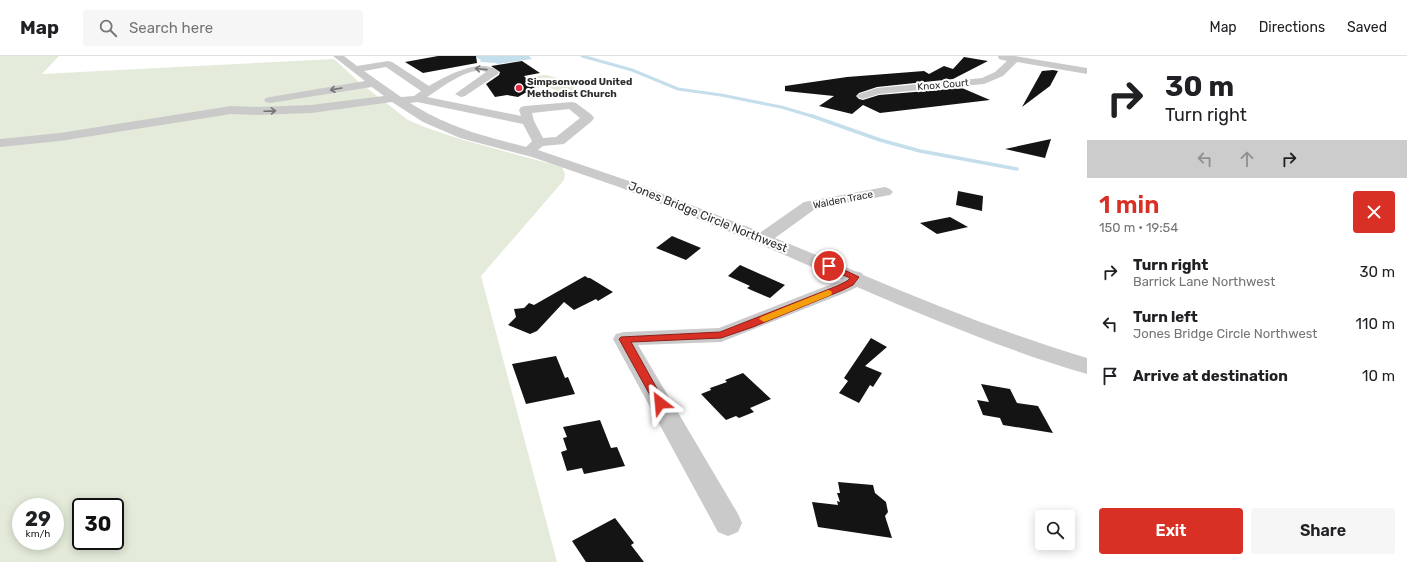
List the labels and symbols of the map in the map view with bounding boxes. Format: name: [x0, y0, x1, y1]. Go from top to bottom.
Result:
one-way arrow: [475, 65, 488, 72]
place label: Simpsonwood United Methodist Church: [527, 76, 632, 100]
street label: Knox Court: [917, 77, 969, 93]
marker: Simpsonwood United Methodist Church: [514, 83, 524, 93]
one-way arrow: [330, 85, 343, 93]
one-way arrow: [263, 107, 276, 114]
street label: Jones Bridge Circle Northwest: [626, 179, 790, 255]
street label: Walden Trace: [812, 188, 874, 212]
pin: [812, 249, 846, 283]
position arrow: [639, 382, 681, 424]
speed limit sign: 30: [72, 498, 124, 550]

